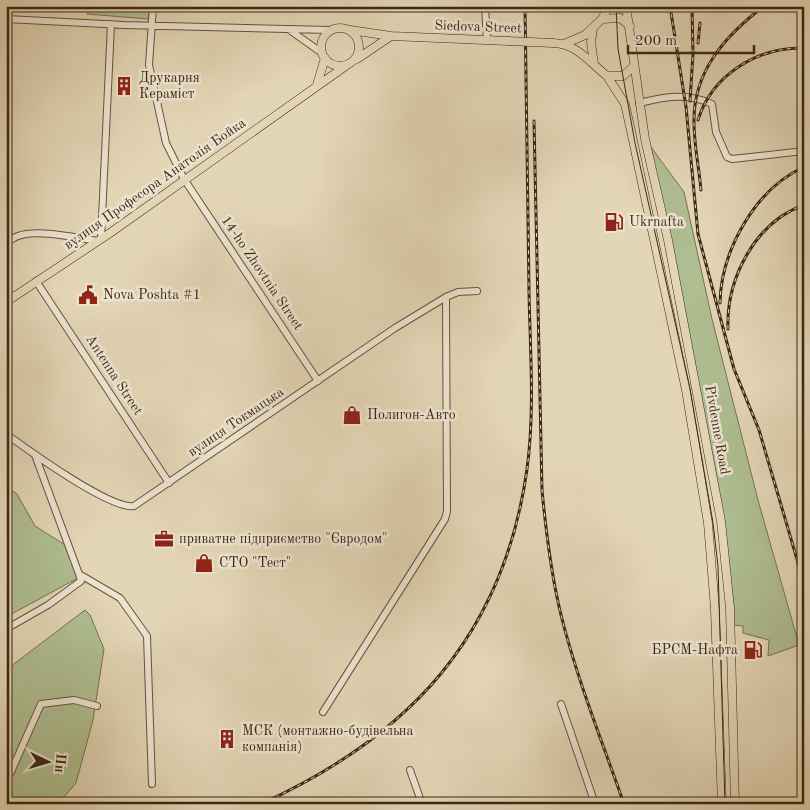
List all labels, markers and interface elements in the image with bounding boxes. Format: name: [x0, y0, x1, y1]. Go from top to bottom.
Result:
street label: Siedova Street: [434, 18, 522, 36]
scale bar: [628, 22, 754, 54]
text: 200 m: [635, 34, 677, 49]
place label: Друкарня Кераміст: [139, 71, 200, 101]
building icon: Друкарня Кераміст: [113, 75, 135, 97]
street label: вулиця Професора Анатолія Бойка: [62, 116, 249, 253]
fuel station icon: Ukrnafta: [603, 211, 625, 233]
street label: 14-ho Zhovtnia Street: [219, 213, 305, 333]
place label: Ukrnafta: [629, 215, 684, 229]
public building icon: Nova Poshta #1: [77, 284, 99, 306]
place label: Nova Poshta #1: [103, 288, 201, 302]
street label: Antenna Street: [83, 332, 145, 418]
street label: Pivdenne Road: [702, 384, 732, 476]
street label: вулиця Токмацька: [186, 385, 286, 459]
shop icon: Полигон-Авто: [341, 404, 363, 426]
place label: Полигон-Авто: [367, 408, 456, 422]
office icon: приватне підприємство "Євродом": [153, 528, 175, 550]
place label: приватне підприємство "Євродом": [179, 532, 388, 546]
shop icon: СТО "Тест": [193, 552, 215, 574]
place label: СТО "Тест": [219, 556, 291, 570]
fuel station icon: БРСМ-Нафта: [742, 639, 764, 661]
place label: БРСМ-Нафта: [652, 643, 738, 658]
place label: МСК (монтажно-будівельна компанія): [242, 724, 414, 754]
building icon: МСК (монтажно-будівельна компанія): [216, 728, 238, 750]
north arrow: [22, 738, 72, 788]
text: Пн: [52, 753, 68, 773]

